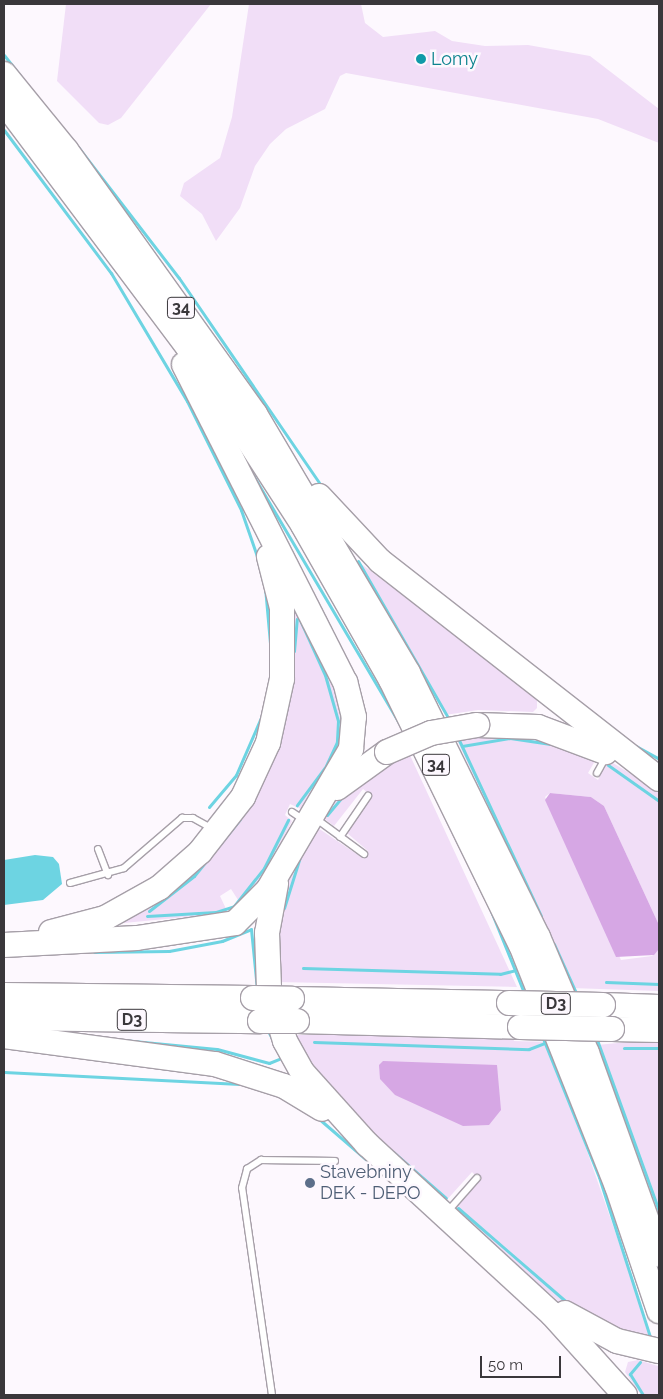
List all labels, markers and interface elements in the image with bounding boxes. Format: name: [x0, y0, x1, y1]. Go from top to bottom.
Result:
place label: Lomy: [431, 48, 478, 70]
marker: Lomy: [415, 53, 427, 65]
road number: 34: [166, 294, 196, 322]
road number: 34: [421, 752, 451, 778]
road number: D3: [540, 991, 572, 1018]
road number: D3: [116, 1006, 148, 1034]
place label: Stavebniny DEK - DEPO: [320, 1162, 421, 1204]
marker: Stavebniny DEK - DEPO: [304, 1177, 316, 1189]
scale bar: [483, 1346, 564, 1378]
text: 50 m: [488, 1356, 523, 1374]

